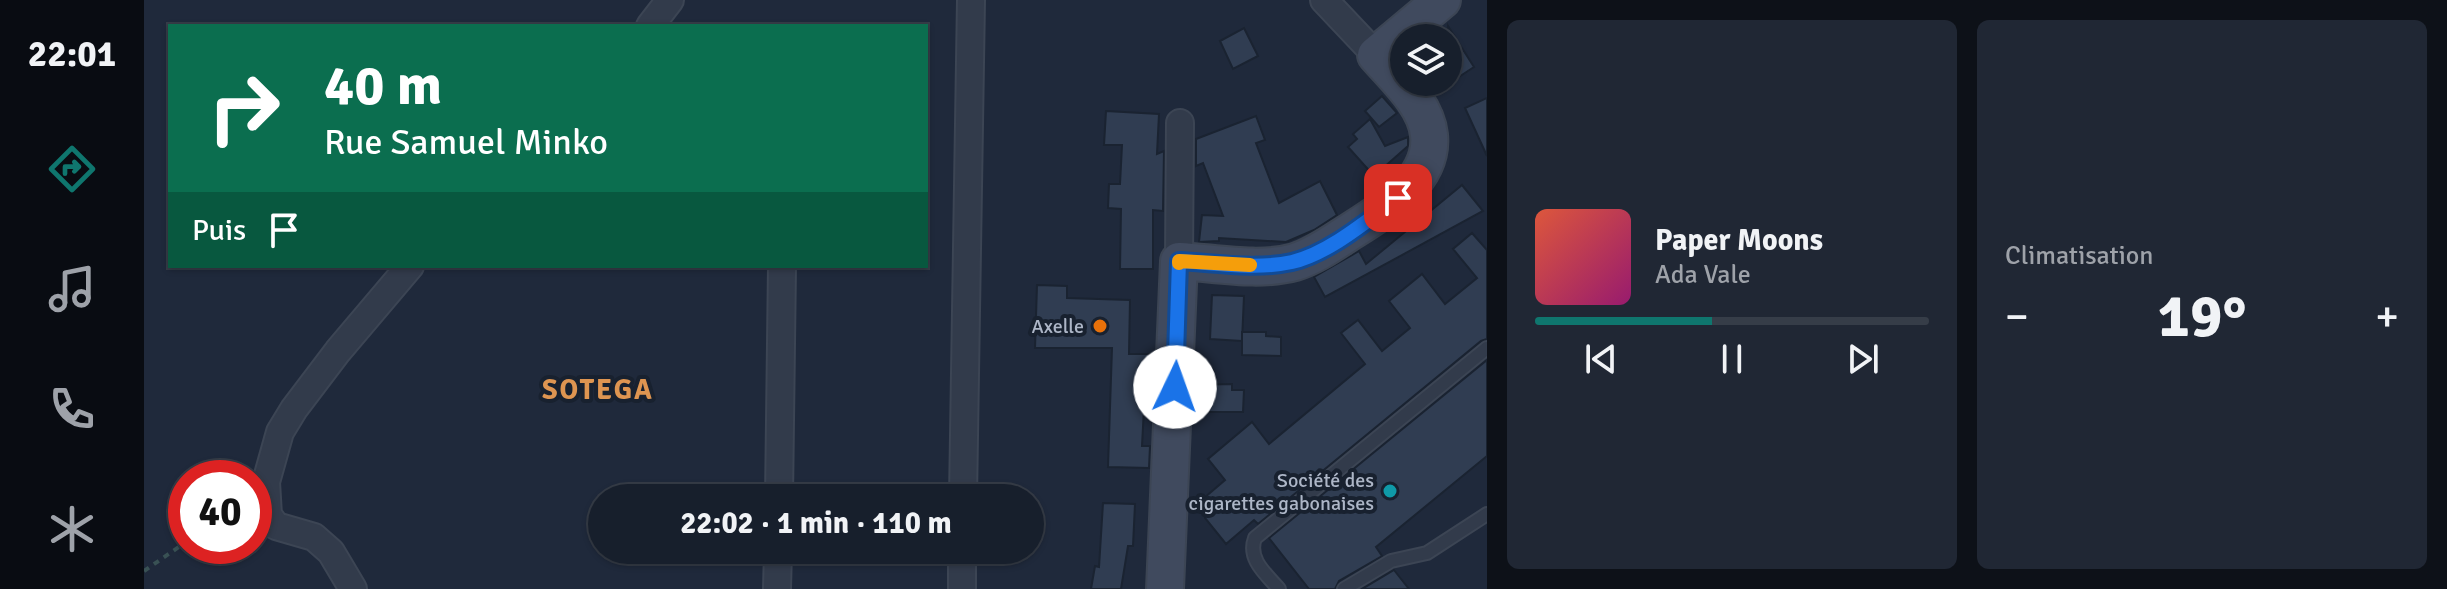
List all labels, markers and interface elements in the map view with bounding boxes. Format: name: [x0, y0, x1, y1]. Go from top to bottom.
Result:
map controls: [1390, 24, 1462, 96]
button: layers: [1390, 24, 1462, 96]
text: 22:01: [28, 32, 116, 77]
text: 40 m: [324, 51, 442, 120]
icon: right: [192, 56, 296, 160]
text: Rue Samuel Minko: [324, 120, 608, 165]
icon: directions: [44, 141, 100, 197]
pin: [1364, 164, 1432, 232]
icon: arrive: [1376, 176, 1420, 220]
icon: arrive: [262, 208, 306, 252]
text: Puis: [192, 212, 246, 249]
text: Paper Moons: [1655, 222, 1823, 259]
text: Climatisation: [2005, 240, 2154, 272]
text: Ada Vale: [1655, 259, 1751, 291]
icon: music: [44, 261, 100, 317]
text: 19°: [2158, 280, 2246, 354]
text: −: [2005, 290, 2029, 344]
text: +: [2375, 290, 2399, 344]
place label: Axelle: [1032, 314, 1084, 339]
marker: Axelle: [1091, 317, 1109, 335]
icon: previous: [1579, 337, 1623, 381]
icon: pause: [1710, 337, 1754, 381]
icon: next: [1841, 337, 1885, 381]
position arrow: [1133, 345, 1217, 429]
district label: SOTEGA: [542, 373, 654, 407]
icon: phone: [44, 381, 100, 437]
speed limit sign: 40: [168, 460, 272, 564]
place label: Société des cigarettes gabonaises: [1189, 468, 1374, 516]
marker: Société des cigarettes gabonaises: [1381, 482, 1399, 500]
icon: climate: [44, 501, 100, 557]
text: 22:02 · 1 min · 110 m: [680, 505, 952, 542]

